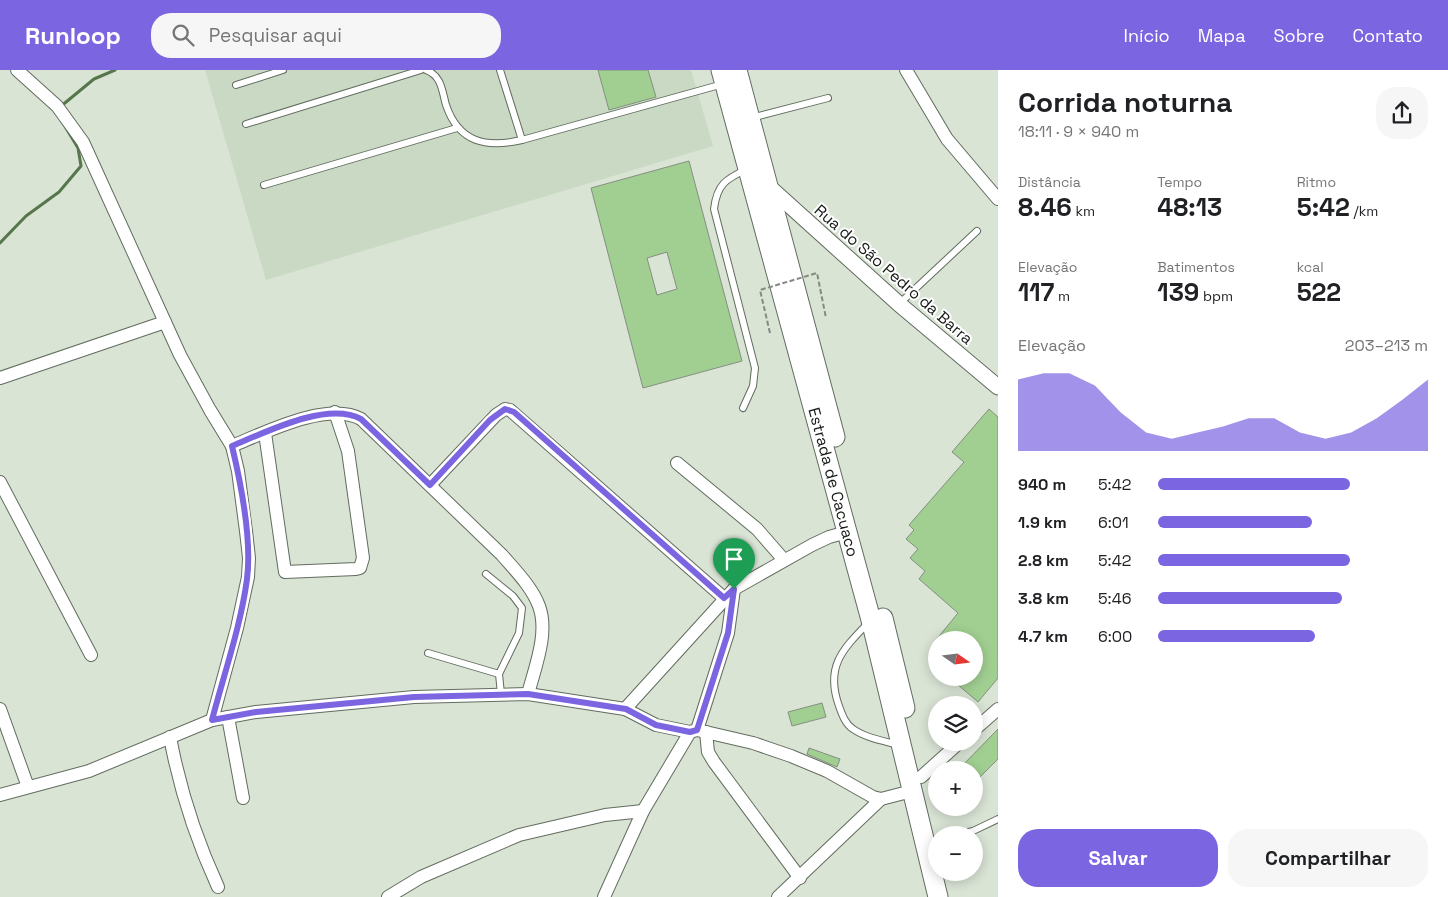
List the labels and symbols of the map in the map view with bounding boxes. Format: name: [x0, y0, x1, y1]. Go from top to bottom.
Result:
street label: Rua do São Pedro da Barra: [810, 200, 977, 349]
street label: Estrada de Cacuaco: [803, 405, 864, 559]
pin: [713, 538, 755, 589]
north arrow: [928, 631, 982, 686]

